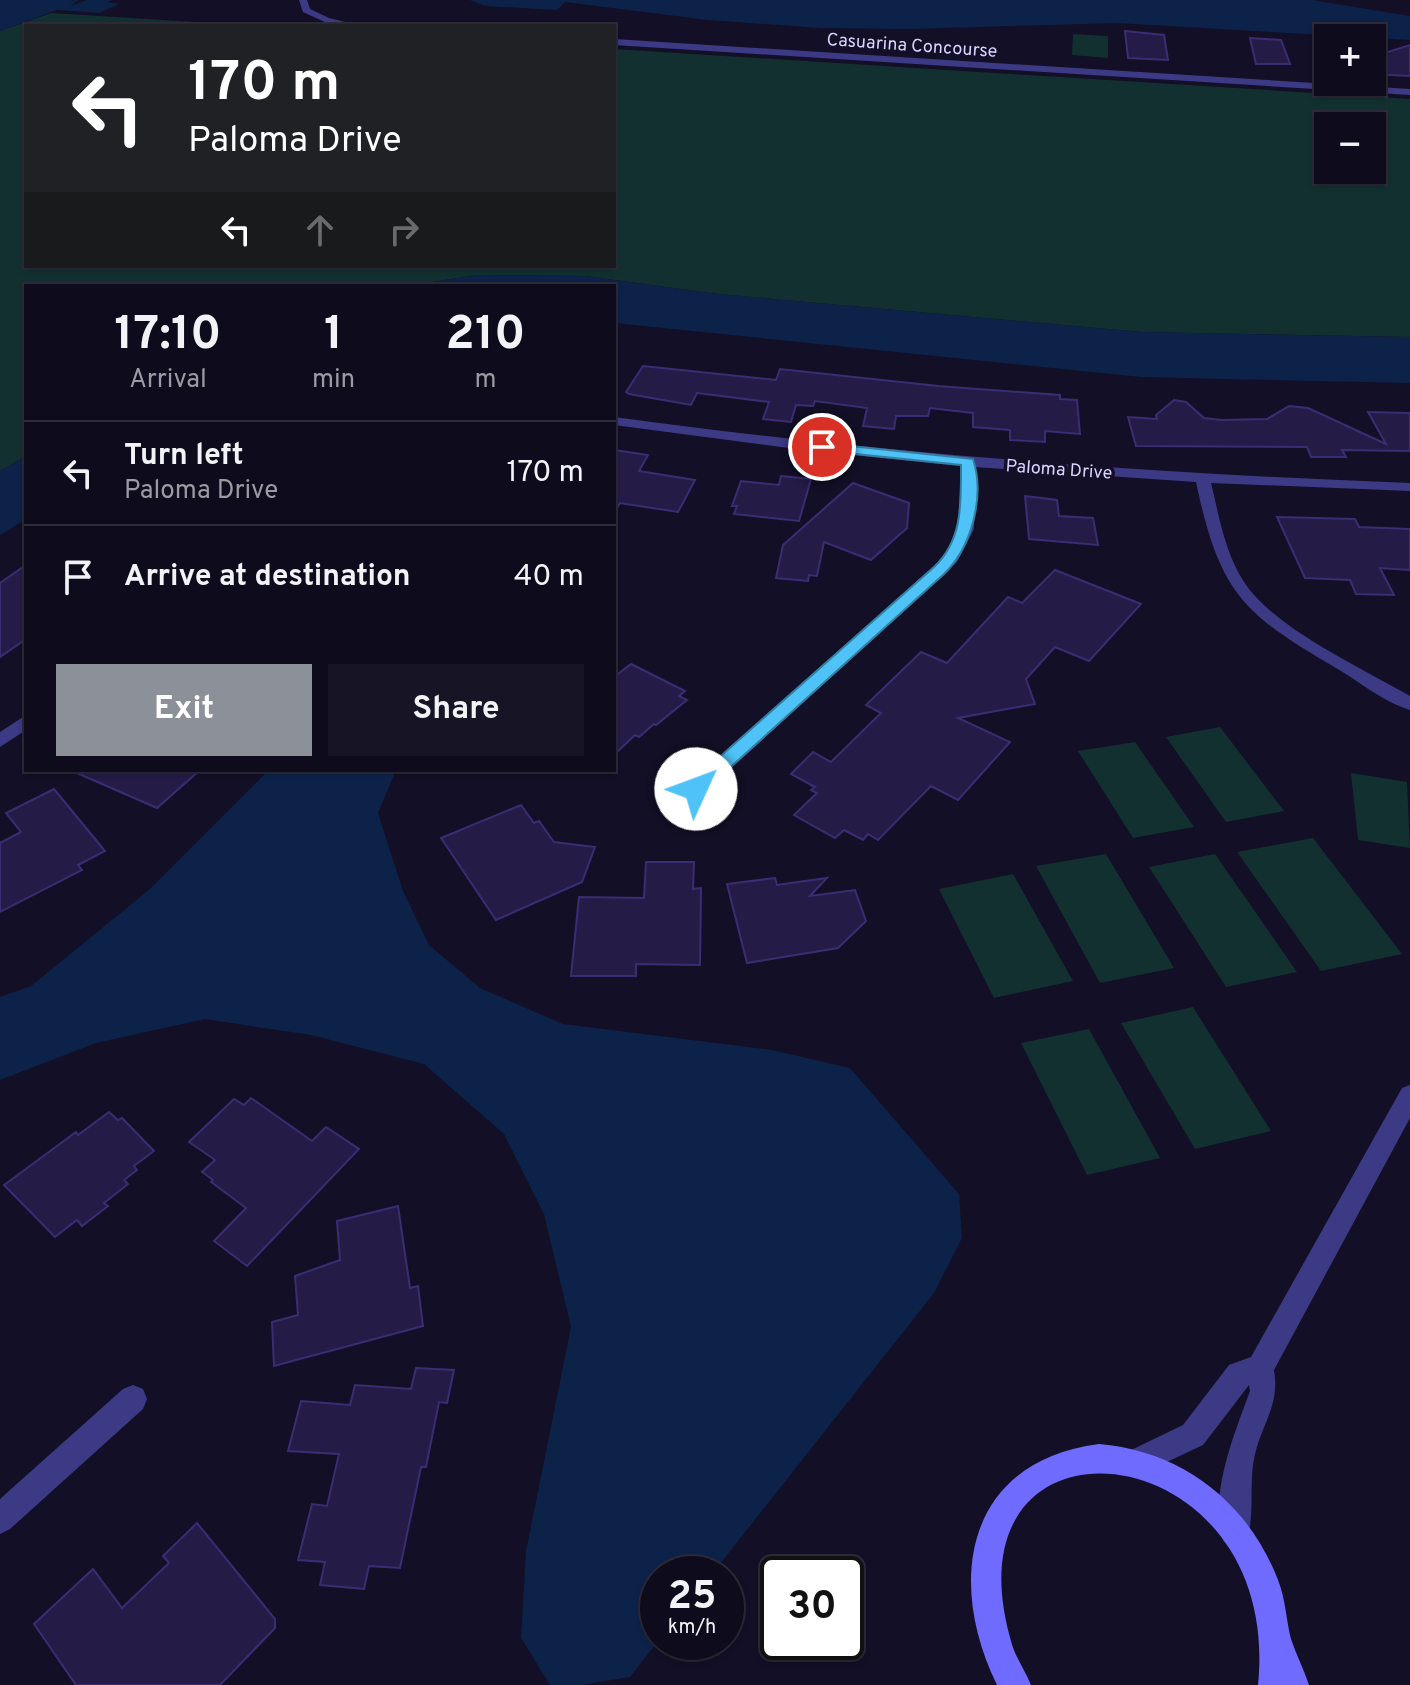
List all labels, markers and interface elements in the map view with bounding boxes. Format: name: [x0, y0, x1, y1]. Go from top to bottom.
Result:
map controls: [1314, 24, 1386, 184]
button: +: [1314, 24, 1386, 96]
street label: Casuarina Concourse: [826, 29, 998, 64]
text: 170 m: [188, 50, 340, 120]
icon: left: [56, 56, 160, 160]
button: −: [1314, 112, 1386, 184]
text: Paloma Drive: [188, 119, 402, 165]
icon: left: [214, 208, 258, 252]
icon: ahead: [298, 208, 342, 252]
icon: right: [382, 208, 426, 252]
text: 17:10: [114, 306, 222, 366]
text: 1: [324, 306, 343, 366]
text: 210: [446, 306, 526, 366]
text: Arrival: [129, 364, 207, 397]
text: min: [312, 364, 355, 397]
text: m: [475, 364, 497, 397]
pin: [788, 413, 856, 481]
icon: arrive: [800, 425, 844, 469]
text: Turn left: [124, 438, 244, 475]
icon: left: [56, 451, 100, 495]
text: 170 m: [506, 455, 584, 492]
street label: Paloma Drive: [1005, 455, 1113, 486]
text: Paloma Drive: [124, 475, 278, 508]
icon: arrive: [56, 555, 100, 599]
text: Arrive at destination: [124, 559, 410, 596]
text: 40 m: [514, 559, 584, 596]
button: Exit: [56, 664, 312, 756]
button: Share: [328, 664, 584, 756]
position arrow: [654, 747, 738, 831]
speed limit sign: 30: [760, 1556, 864, 1660]
text: 25: [668, 1573, 716, 1623]
text: km/h: [668, 1615, 716, 1641]

